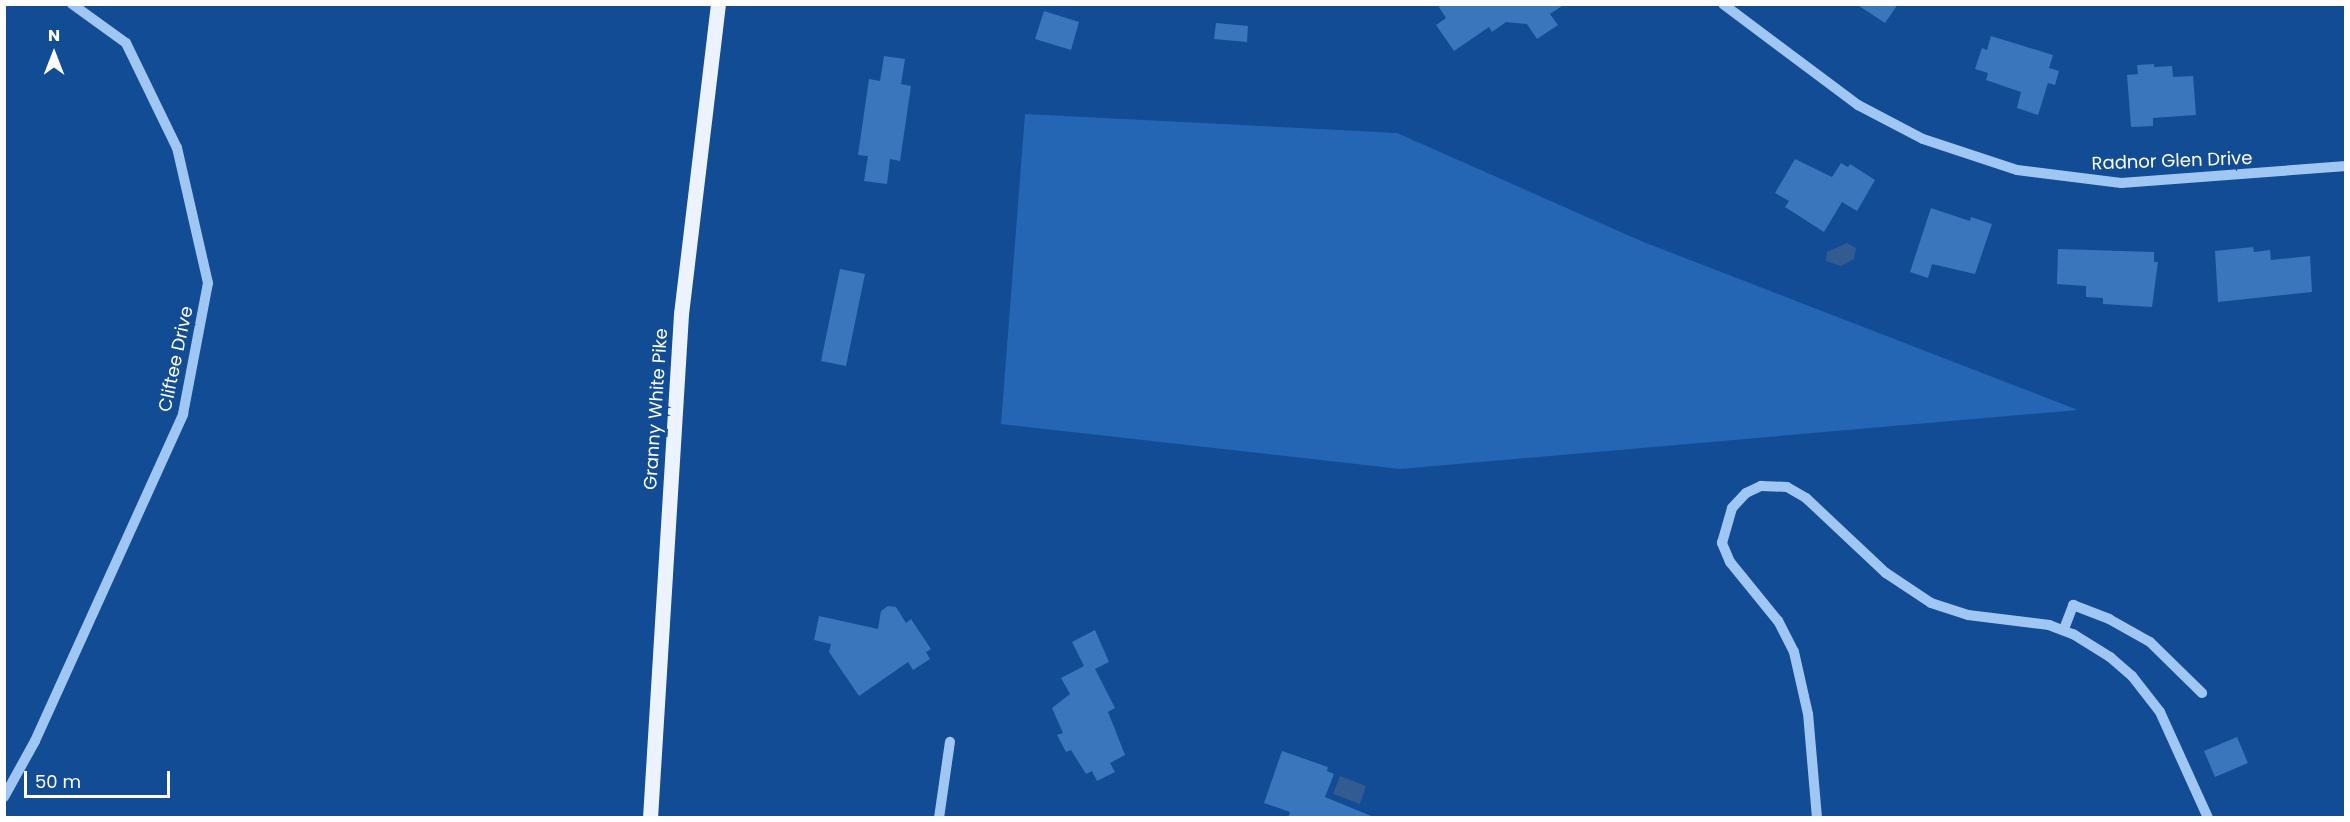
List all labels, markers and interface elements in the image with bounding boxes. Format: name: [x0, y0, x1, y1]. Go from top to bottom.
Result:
north arrow: [24, 24, 84, 84]
text: N: [48, 24, 60, 47]
street label: Radnor Glen Drive: [2091, 147, 2253, 175]
street label: Cliftee Drive: [154, 304, 198, 414]
street label: Granny White Pike: [640, 327, 672, 491]
scale bar: [27, 759, 172, 797]
text: 50 m: [35, 769, 81, 794]

